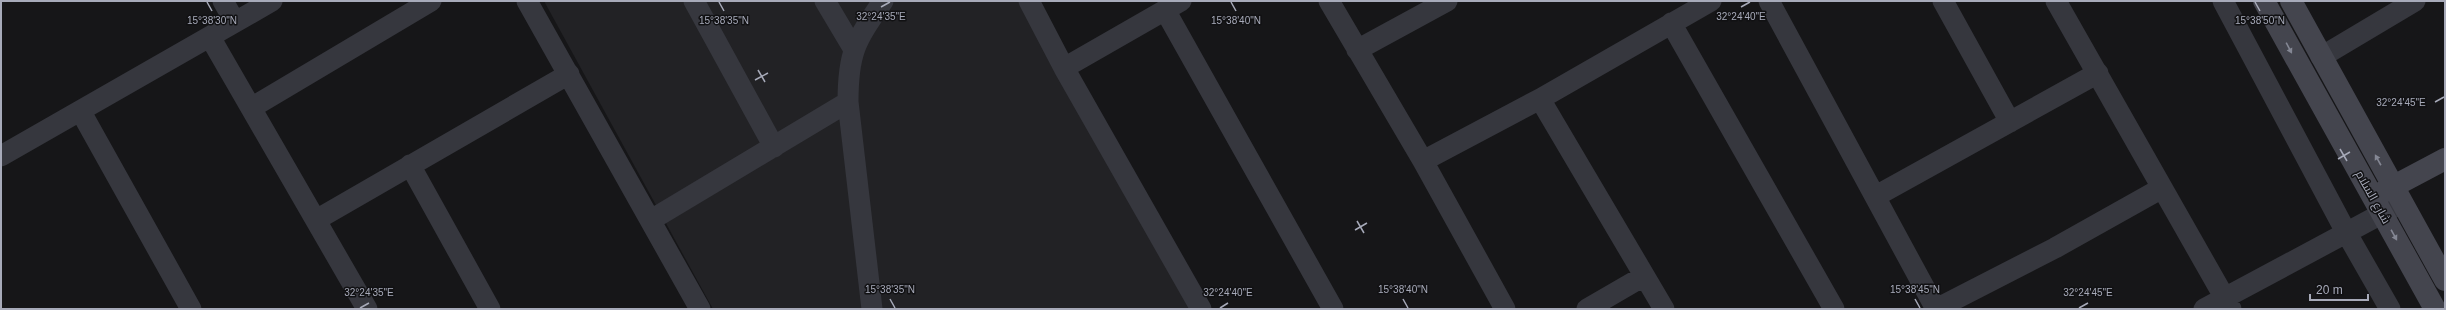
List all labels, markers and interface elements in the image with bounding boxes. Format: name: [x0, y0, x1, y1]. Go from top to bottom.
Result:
text: 32°24'35"E: [856, 11, 906, 22]
text: 32°24'40"E: [1716, 11, 1766, 22]
text: 15°38'30"N: [187, 15, 237, 26]
text: 15°38'35"N: [699, 15, 749, 26]
text: 15°38'40"N: [1211, 15, 1261, 26]
text: 15°38'50"N: [2235, 15, 2285, 26]
one-way arrow: [2286, 42, 2293, 54]
text: 32°24'45"E: [2376, 97, 2426, 108]
one-way arrow: [2374, 154, 2381, 166]
street label: شارع السلام: [2352, 168, 2393, 227]
one-way arrow: [2390, 229, 2397, 241]
scale bar: [2310, 276, 2368, 302]
text: 20 m: [2316, 283, 2343, 297]
text: 15°38'35"N: [865, 284, 915, 295]
text: 15°38'40"N: [1378, 284, 1428, 295]
text: 15°38'45"N: [1890, 284, 1940, 295]
text: 32°24'35"E: [344, 287, 394, 298]
text: 32°24'40"E: [1203, 287, 1253, 298]
text: 32°24'45"E: [2063, 287, 2113, 298]

